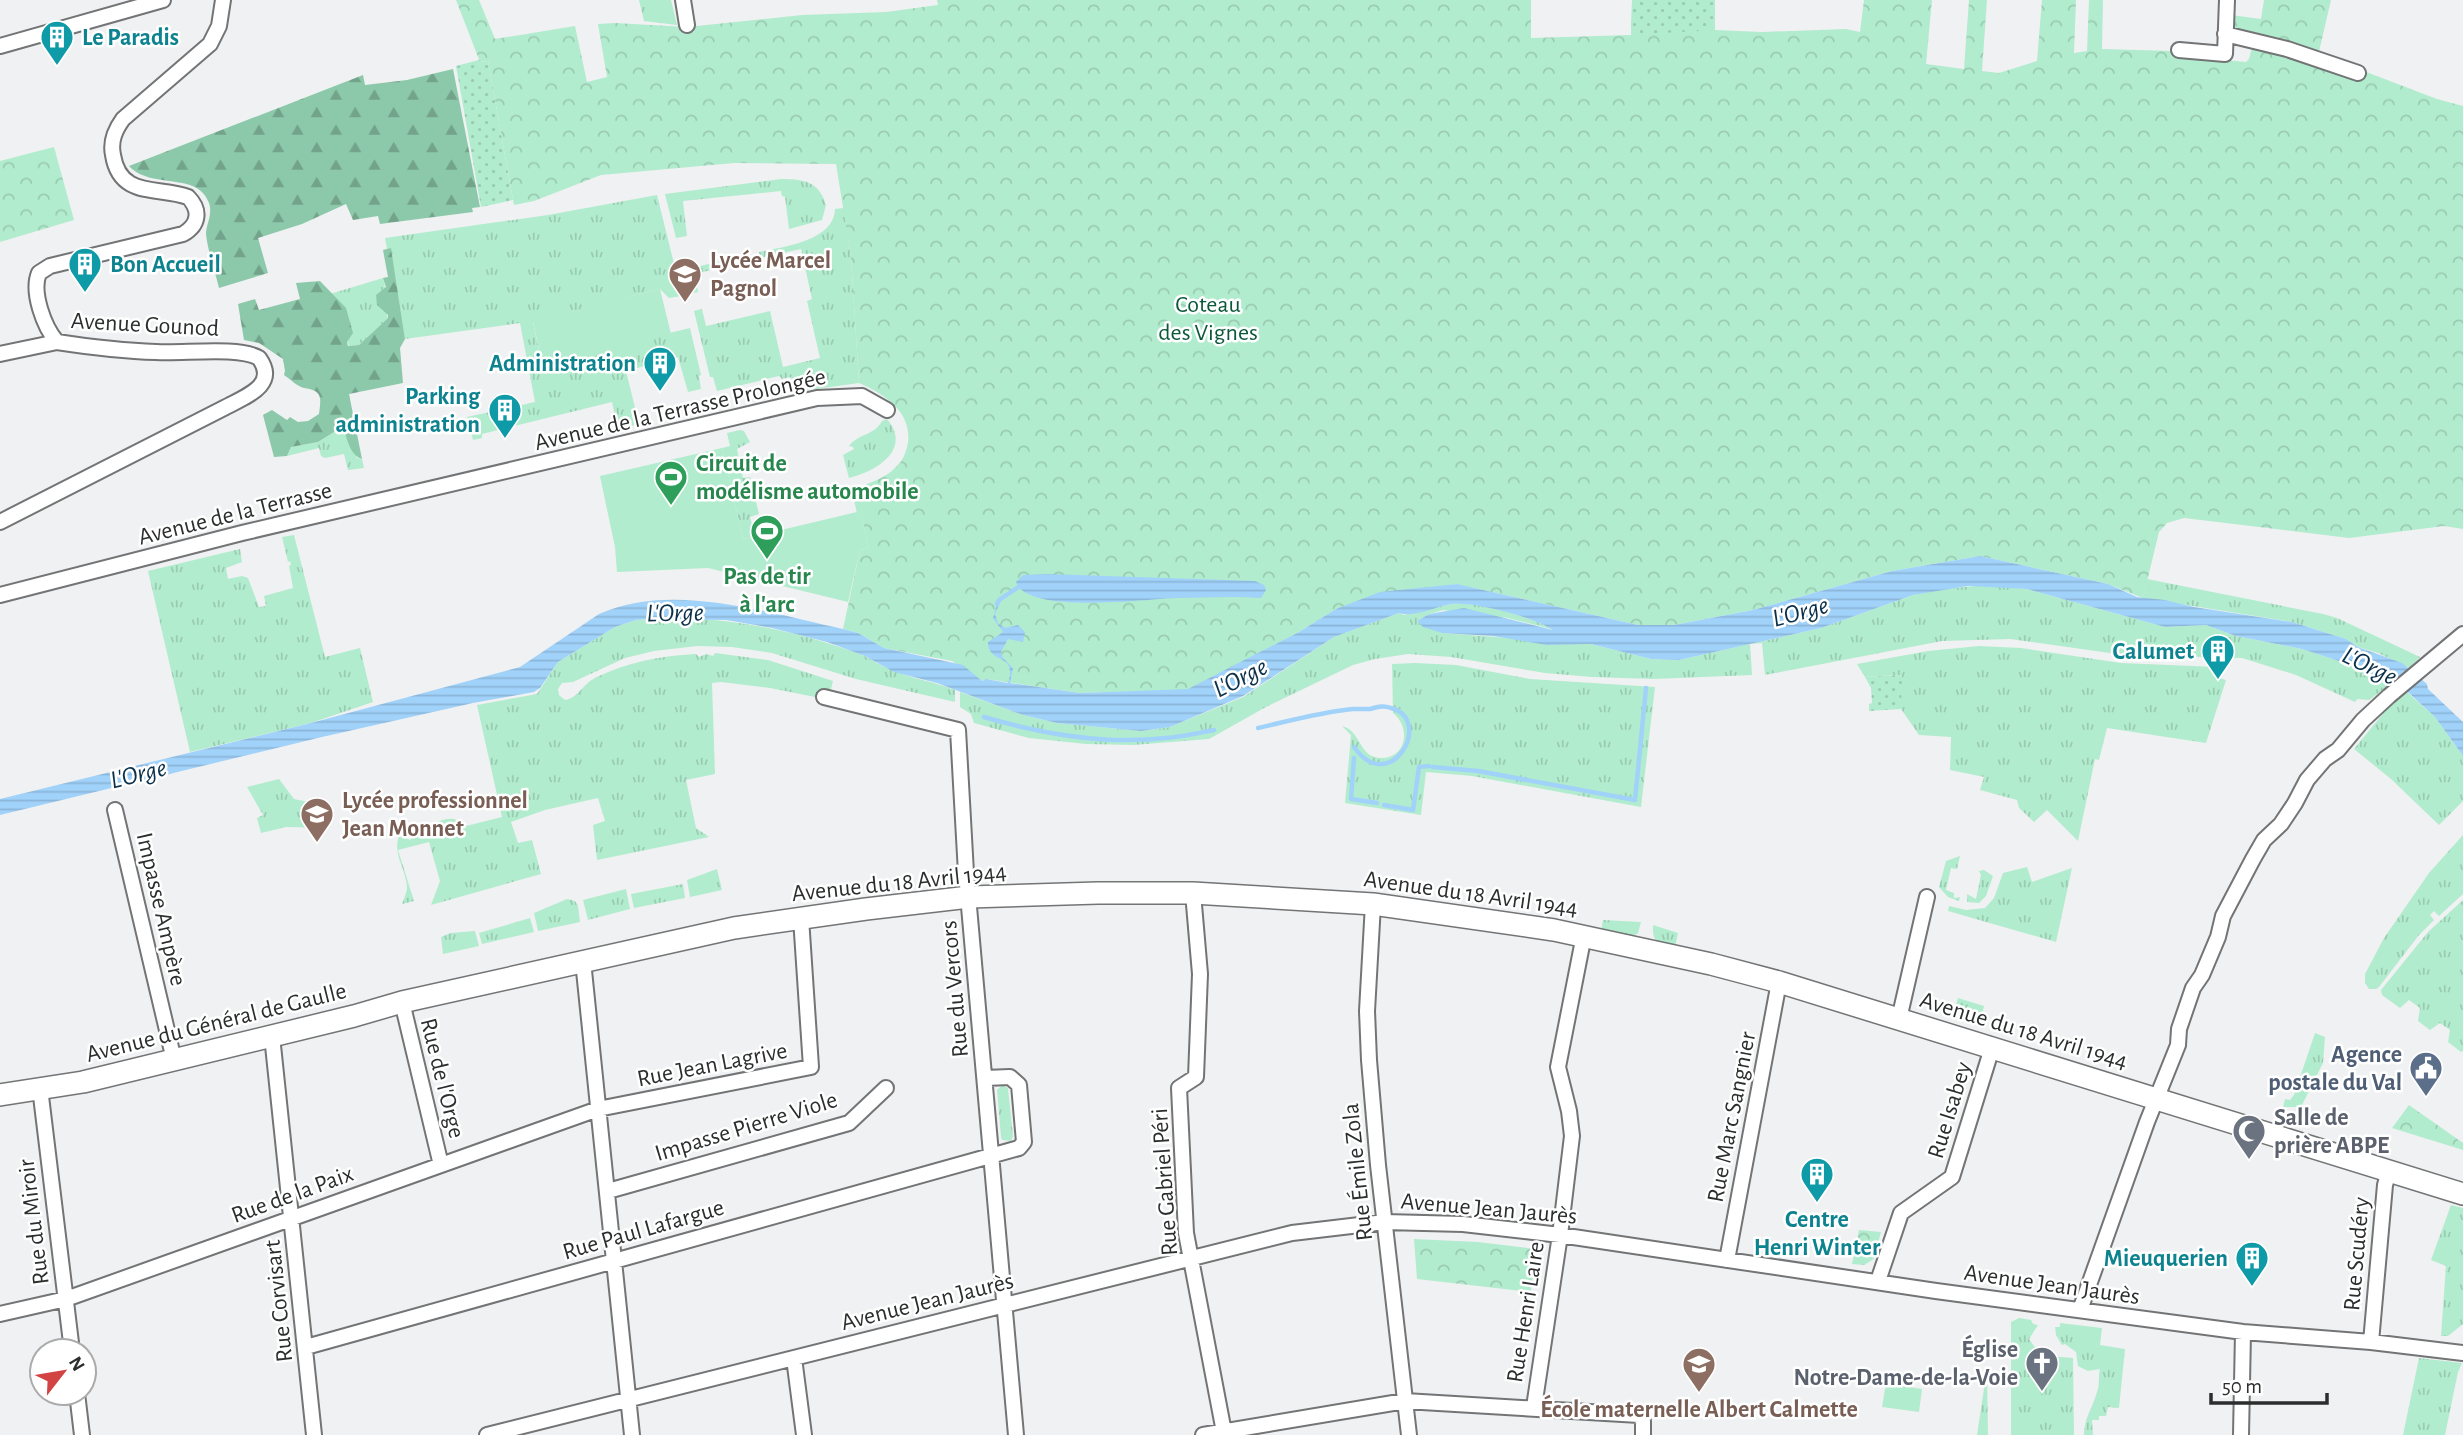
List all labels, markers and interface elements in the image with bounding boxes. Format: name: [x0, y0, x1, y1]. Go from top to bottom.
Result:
building icon: Le Paradis: [38, 18, 76, 67]
place label: Le Paradis: [82, 26, 179, 50]
building icon: Bon Accueil: [66, 245, 104, 294]
place label: Lycée Marcel Pagnol: [710, 249, 831, 301]
place label: Bon Accueil: [110, 253, 221, 277]
school or university icon: Lycée Marcel Pagnol: [666, 255, 704, 304]
park label: Coteau des Vignes: [1158, 293, 1258, 345]
street label: Avenue Gounod: [70, 309, 220, 341]
building icon: Administration: [641, 344, 679, 393]
place label: Administration: [489, 352, 636, 376]
street label: Avenue de la Terrasse Prolongée: [532, 365, 828, 455]
place label: Parking administration: [335, 385, 481, 437]
building icon: Parking administration: [486, 391, 524, 440]
place label: Circuit de modélisme automobile: [696, 452, 919, 504]
sports icon: Circuit de modélisme automobile: [652, 458, 690, 507]
street label: Avenue de la Terrasse: [136, 478, 335, 550]
sports icon: Pas de tir à l'arc: [748, 512, 786, 561]
place label: Pas de tir à l'arc: [723, 565, 811, 617]
water label: L'Orge: [1769, 592, 1831, 632]
water label: L'Orge: [646, 599, 704, 626]
building icon: Calumet: [2199, 632, 2237, 681]
place label: Calumet: [2113, 640, 2194, 664]
water label: L'Orge: [2338, 642, 2401, 690]
water label: L'Orge: [1209, 653, 1272, 702]
water label: L'Orge: [107, 754, 169, 794]
place label: Lycée professionnel Jean Monnet: [342, 789, 528, 841]
school or university icon: Lycée professionnel Jean Monnet: [298, 795, 336, 844]
street label: Impasse Ampère: [132, 830, 190, 988]
street label: Avenue du 18 Avril 1944: [791, 860, 1008, 906]
street label: Avenue du 18 Avril 1944: [1362, 867, 1579, 921]
street label: Rue du Vercors: [937, 919, 973, 1058]
street label: Avenue du Général de Gaulle: [84, 979, 349, 1067]
street label: Avenue du 18 Avril 1944: [1917, 988, 2130, 1074]
street label: Rue de l'Orge: [416, 1016, 469, 1141]
street label: Rue Marc Sangnier: [1704, 1030, 1760, 1205]
street label: Rue Jean Lagrive: [635, 1039, 789, 1091]
place label: Agence postale du Val: [2268, 1043, 2402, 1095]
public building icon: Agence postale du Val: [2407, 1049, 2445, 1098]
street label: Rue Isabey: [1924, 1059, 1976, 1161]
street label: Impasse Pierre Viole: [652, 1088, 840, 1166]
street label: Rue Émile Zola: [1337, 1102, 1377, 1242]
place label: Salle de prière ABPE: [2274, 1106, 2389, 1158]
street label: Rue Gabriel Péri: [1148, 1107, 1182, 1257]
mosque icon: Salle de prière ABPE: [2230, 1112, 2268, 1161]
building icon: Centre Henri Winter: [1798, 1155, 1836, 1204]
street label: Rue du Miroir: [14, 1157, 54, 1286]
street label: Rue de la Paix: [228, 1162, 357, 1228]
street label: Avenue Jean Jaurès: [1400, 1189, 1578, 1229]
street label: Rue Paul Lafargue: [560, 1195, 727, 1264]
street label: Rue Scudéry: [2340, 1196, 2374, 1312]
place label: Centre Henri Winter: [1754, 1208, 1881, 1260]
street label: Rue Corvisart: [261, 1238, 297, 1363]
building icon: Mieuquerien: [2233, 1239, 2271, 1288]
street label: Rue Henri Laire: [1503, 1240, 1549, 1384]
place label: Mieuquerien: [2104, 1247, 2228, 1271]
street label: Avenue Jean Jaurès: [1963, 1261, 2141, 1309]
street label: Avenue Jean Jaurès: [839, 1269, 1016, 1335]
place label: Église Notre-Dame-de-la-Voie: [1793, 1334, 2018, 1390]
north arrow: [28, 1337, 98, 1407]
church icon: Église Notre-Dame-de-la-Voie: [2023, 1344, 2061, 1393]
school or university icon: École maternelle Albert Calmette: [1680, 1345, 1718, 1394]
text: N: [65, 1353, 88, 1375]
scale bar: [2211, 1362, 2326, 1406]
text: 50 m: [2222, 1376, 2262, 1397]
place label: École maternelle Albert Calmette: [1540, 1394, 1858, 1422]

